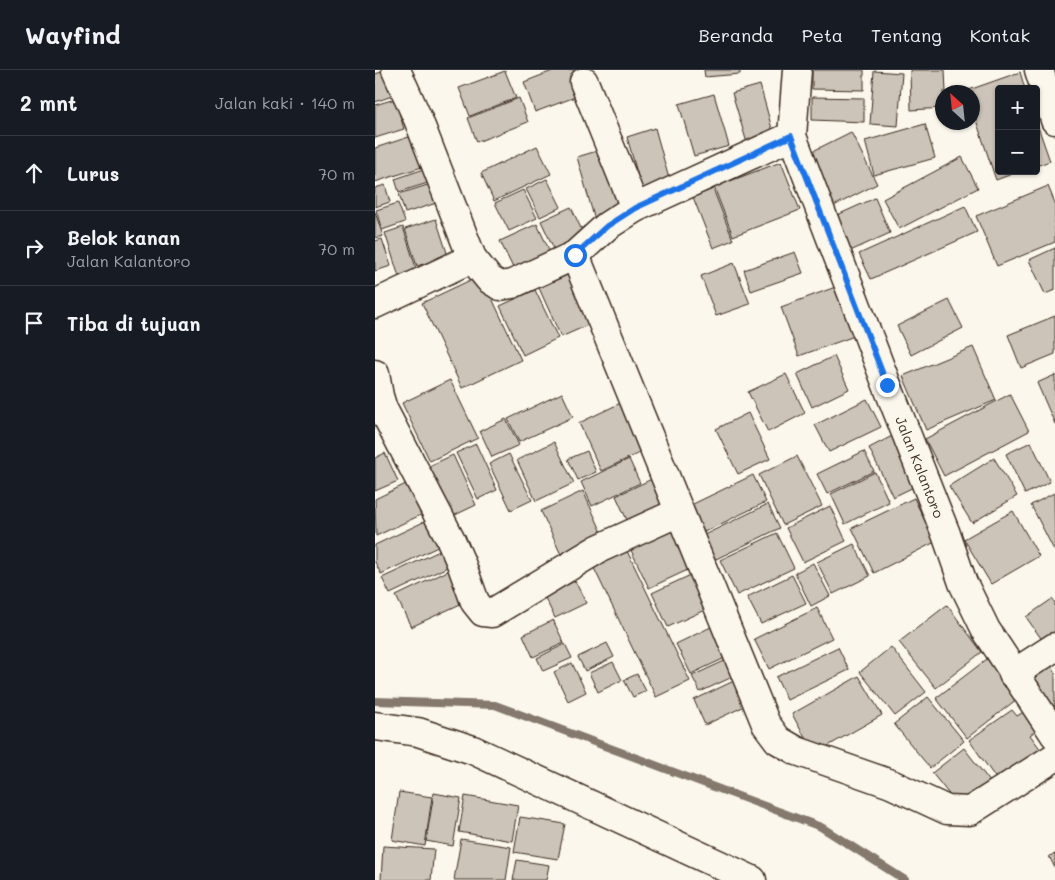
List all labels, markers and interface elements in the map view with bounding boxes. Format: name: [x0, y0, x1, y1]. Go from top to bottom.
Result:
text: Wayfind: [25, 19, 121, 50]
text: Beranda: [699, 23, 774, 47]
text: Peta: [802, 23, 843, 47]
text: Tentang: [871, 23, 942, 47]
text: Kontak: [970, 23, 1030, 47]
north arrow: [935, 85, 980, 130]
map controls: [995, 85, 1040, 175]
button: +: [995, 85, 1040, 130]
text: 2 mnt: [20, 89, 77, 116]
text: Jalan kaki · 140 m: [215, 92, 355, 113]
button: −: [995, 130, 1040, 175]
icon: ahead: [20, 159, 48, 187]
text: Lurus: [67, 161, 119, 186]
text: 70 m: [318, 163, 355, 184]
text: Belok kanan: [67, 225, 180, 250]
icon: right: [20, 234, 48, 262]
text: 70 m: [318, 238, 355, 259]
route start: [564, 244, 587, 267]
text: Jalan Kalantoro: [67, 250, 190, 271]
icon: arrive: [20, 309, 48, 337]
text: Tiba di tujuan: [67, 311, 200, 336]
route end: [876, 374, 899, 397]
street label: Jalan Kalantoro: [891, 413, 949, 521]

